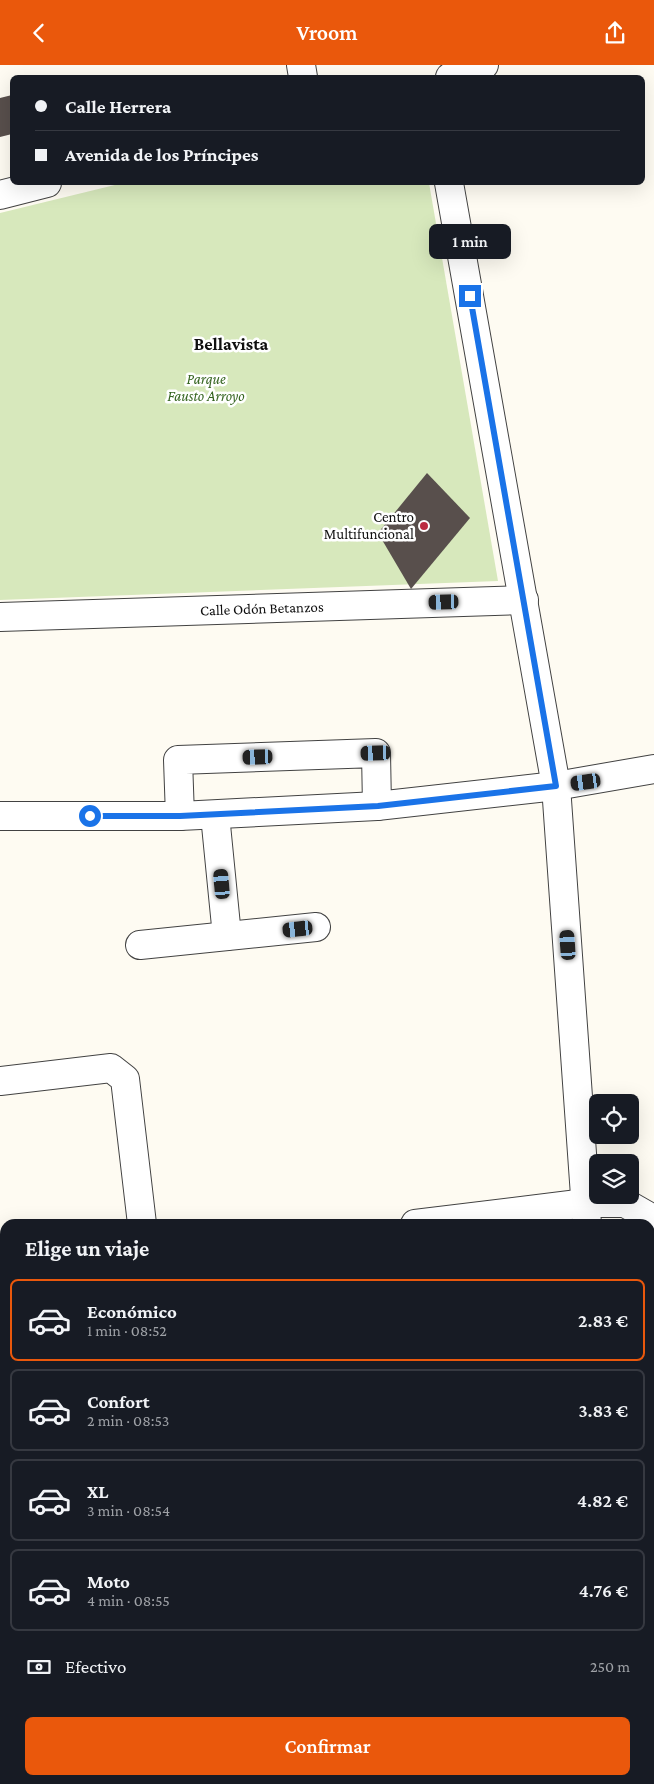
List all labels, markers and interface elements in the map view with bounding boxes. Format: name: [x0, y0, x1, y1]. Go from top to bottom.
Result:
icon: back: [25, 19, 53, 47]
icon: share: [601, 19, 629, 47]
text: Vroom: [296, 20, 358, 45]
text: Calle Herrera: [65, 96, 171, 117]
text: Avenida de los Príncipes: [65, 144, 259, 165]
callout: 1 min: [429, 223, 511, 259]
text: 1 min: [452, 233, 488, 250]
route end: [459, 285, 481, 307]
district label: Bellavista: [194, 334, 269, 354]
park label: Parque Fausto Arroyo: [167, 371, 245, 405]
place label: Centro Multifuncional: [324, 509, 414, 542]
marker: Centro Multifuncional: [418, 520, 430, 532]
car: [428, 594, 459, 610]
street label: Calle Odón Betanzos: [200, 598, 324, 619]
car: [360, 745, 391, 761]
car: [242, 749, 273, 765]
car: [570, 772, 601, 792]
route start: [79, 805, 101, 827]
car: [213, 868, 230, 900]
car: [282, 920, 313, 938]
car: [559, 930, 576, 960]
map controls: [589, 1094, 639, 1204]
button: locate: [589, 1094, 639, 1144]
button: layers: [589, 1154, 639, 1204]
text: Elige un viaje: [25, 1236, 149, 1261]
icon: car: [27, 1298, 72, 1343]
text: Económico: [87, 1301, 177, 1322]
text: 2.83 €: [578, 1310, 628, 1331]
text: 1 min · 08:52: [87, 1322, 167, 1339]
icon: car: [27, 1388, 72, 1433]
text: Confort: [87, 1391, 150, 1412]
text: 3.83 €: [578, 1400, 628, 1421]
text: 2 min · 08:53: [87, 1412, 169, 1429]
icon: car: [27, 1478, 72, 1523]
text: XL: [87, 1481, 109, 1502]
text: 4.82 €: [577, 1490, 628, 1511]
text: 3 min · 08:54: [87, 1502, 170, 1519]
icon: car: [27, 1568, 72, 1613]
text: Moto: [87, 1571, 130, 1592]
text: 4.76 €: [579, 1580, 628, 1601]
text: 4 min · 08:55: [87, 1592, 170, 1609]
icon: cash: [25, 1653, 53, 1681]
text: Efectivo: [65, 1656, 126, 1677]
text: 250 m: [590, 1658, 630, 1675]
button: Confirmar: [25, 1717, 630, 1775]

